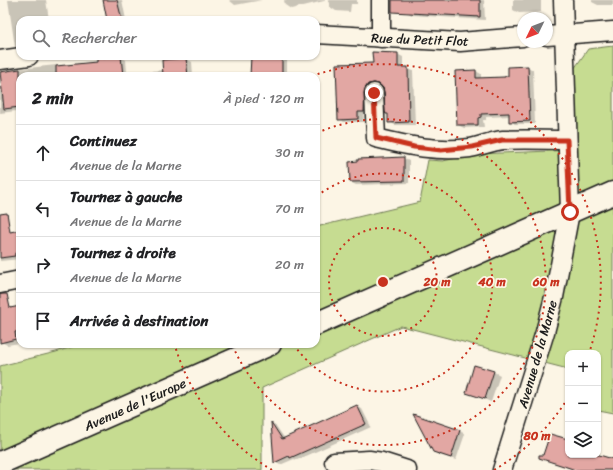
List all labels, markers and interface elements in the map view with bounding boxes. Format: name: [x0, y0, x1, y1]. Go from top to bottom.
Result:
north arrow: [517, 12, 553, 48]
search box: [16, 16, 320, 60]
text: Rechercher: [62, 25, 137, 51]
street label: Rue du Petit Flot: [371, 26, 469, 53]
icon: search: [30, 27, 52, 49]
text: 2 min: [32, 83, 73, 113]
route end: [365, 84, 383, 102]
text: À pied · 120 m: [223, 87, 304, 110]
text: Continuez: [70, 128, 137, 154]
text: 30 m: [275, 141, 304, 164]
icon: ahead: [32, 142, 54, 164]
text: Avenue de la Marne: [70, 154, 182, 177]
text: Tournez à gauche: [70, 184, 182, 210]
text: 70 m: [275, 197, 304, 220]
icon: left: [32, 198, 54, 220]
route start: [561, 203, 579, 221]
text: Avenue de la Marne: [70, 210, 182, 233]
text: Tournez à droite: [70, 240, 176, 266]
text: 20 m: [275, 253, 304, 276]
icon: right: [32, 254, 54, 276]
text: Avenue de la Marne: [70, 266, 182, 289]
text: 20 m: [423, 271, 451, 293]
text: 40 m: [477, 271, 506, 293]
text: 60 m: [532, 271, 560, 293]
centre of rings: [376, 275, 390, 289]
street label: Avenue de la Marne: [511, 297, 564, 412]
text: Arrivée à destination: [70, 308, 208, 334]
icon: arrive: [32, 310, 54, 332]
map controls: [565, 350, 601, 458]
button: +: [565, 350, 601, 386]
street label: Avenue de l'Europe: [79, 371, 190, 438]
button: −: [565, 386, 601, 422]
button: layers: [565, 422, 601, 458]
text: 80 m: [522, 425, 551, 447]

